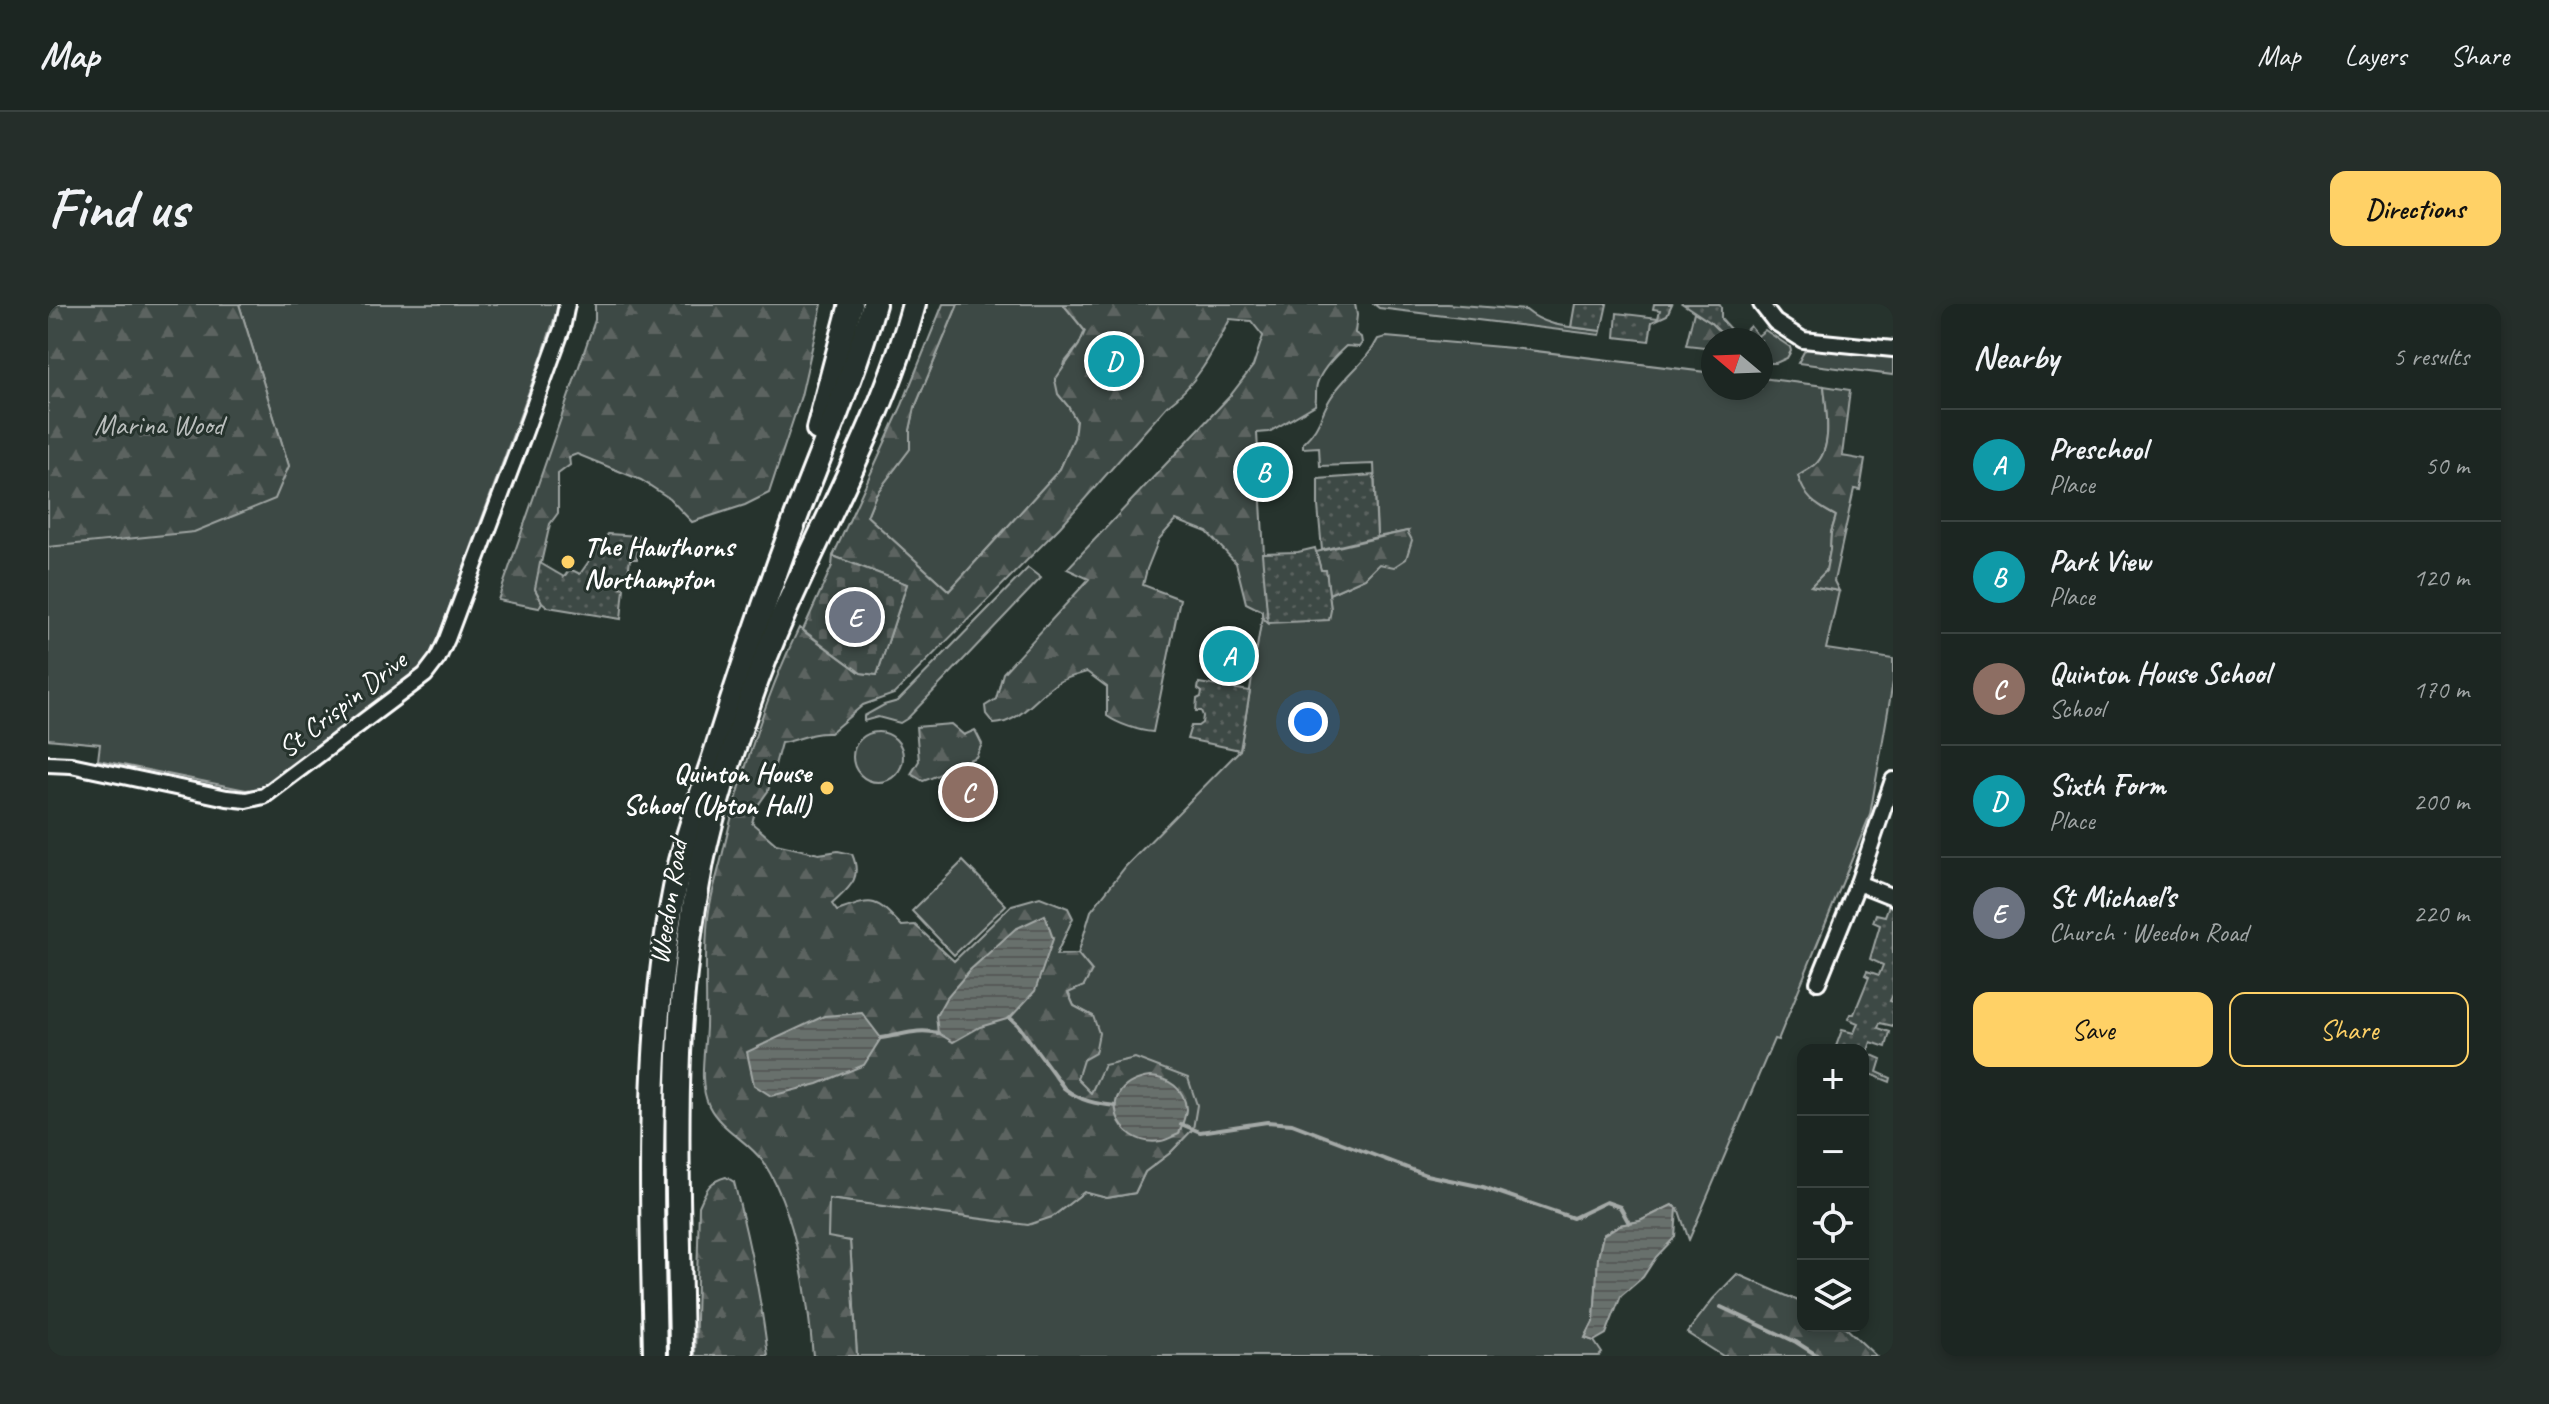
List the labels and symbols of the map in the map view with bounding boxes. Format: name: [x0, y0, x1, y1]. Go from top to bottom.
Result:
north arrow: [1701, 328, 1773, 400]
pin: D: [1088, 331, 1140, 391]
park label: Marina Wood: [94, 407, 228, 442]
pin: B: [1237, 442, 1289, 502]
place label: The Hawthorns Northampton: [584, 529, 737, 596]
marker: The Hawthorns Northampton: [559, 553, 577, 571]
pin: E: [829, 587, 881, 647]
pin: A: [1203, 626, 1255, 686]
street label: St Crispin Drive: [271, 642, 415, 765]
your location: [1288, 702, 1328, 742]
place label: Quinton House School (Upton Hall): [623, 755, 814, 822]
pin: C: [942, 762, 994, 822]
marker: Quinton House School (Upton Hall): [818, 779, 836, 797]
street label: Weedon Road: [641, 833, 696, 967]

